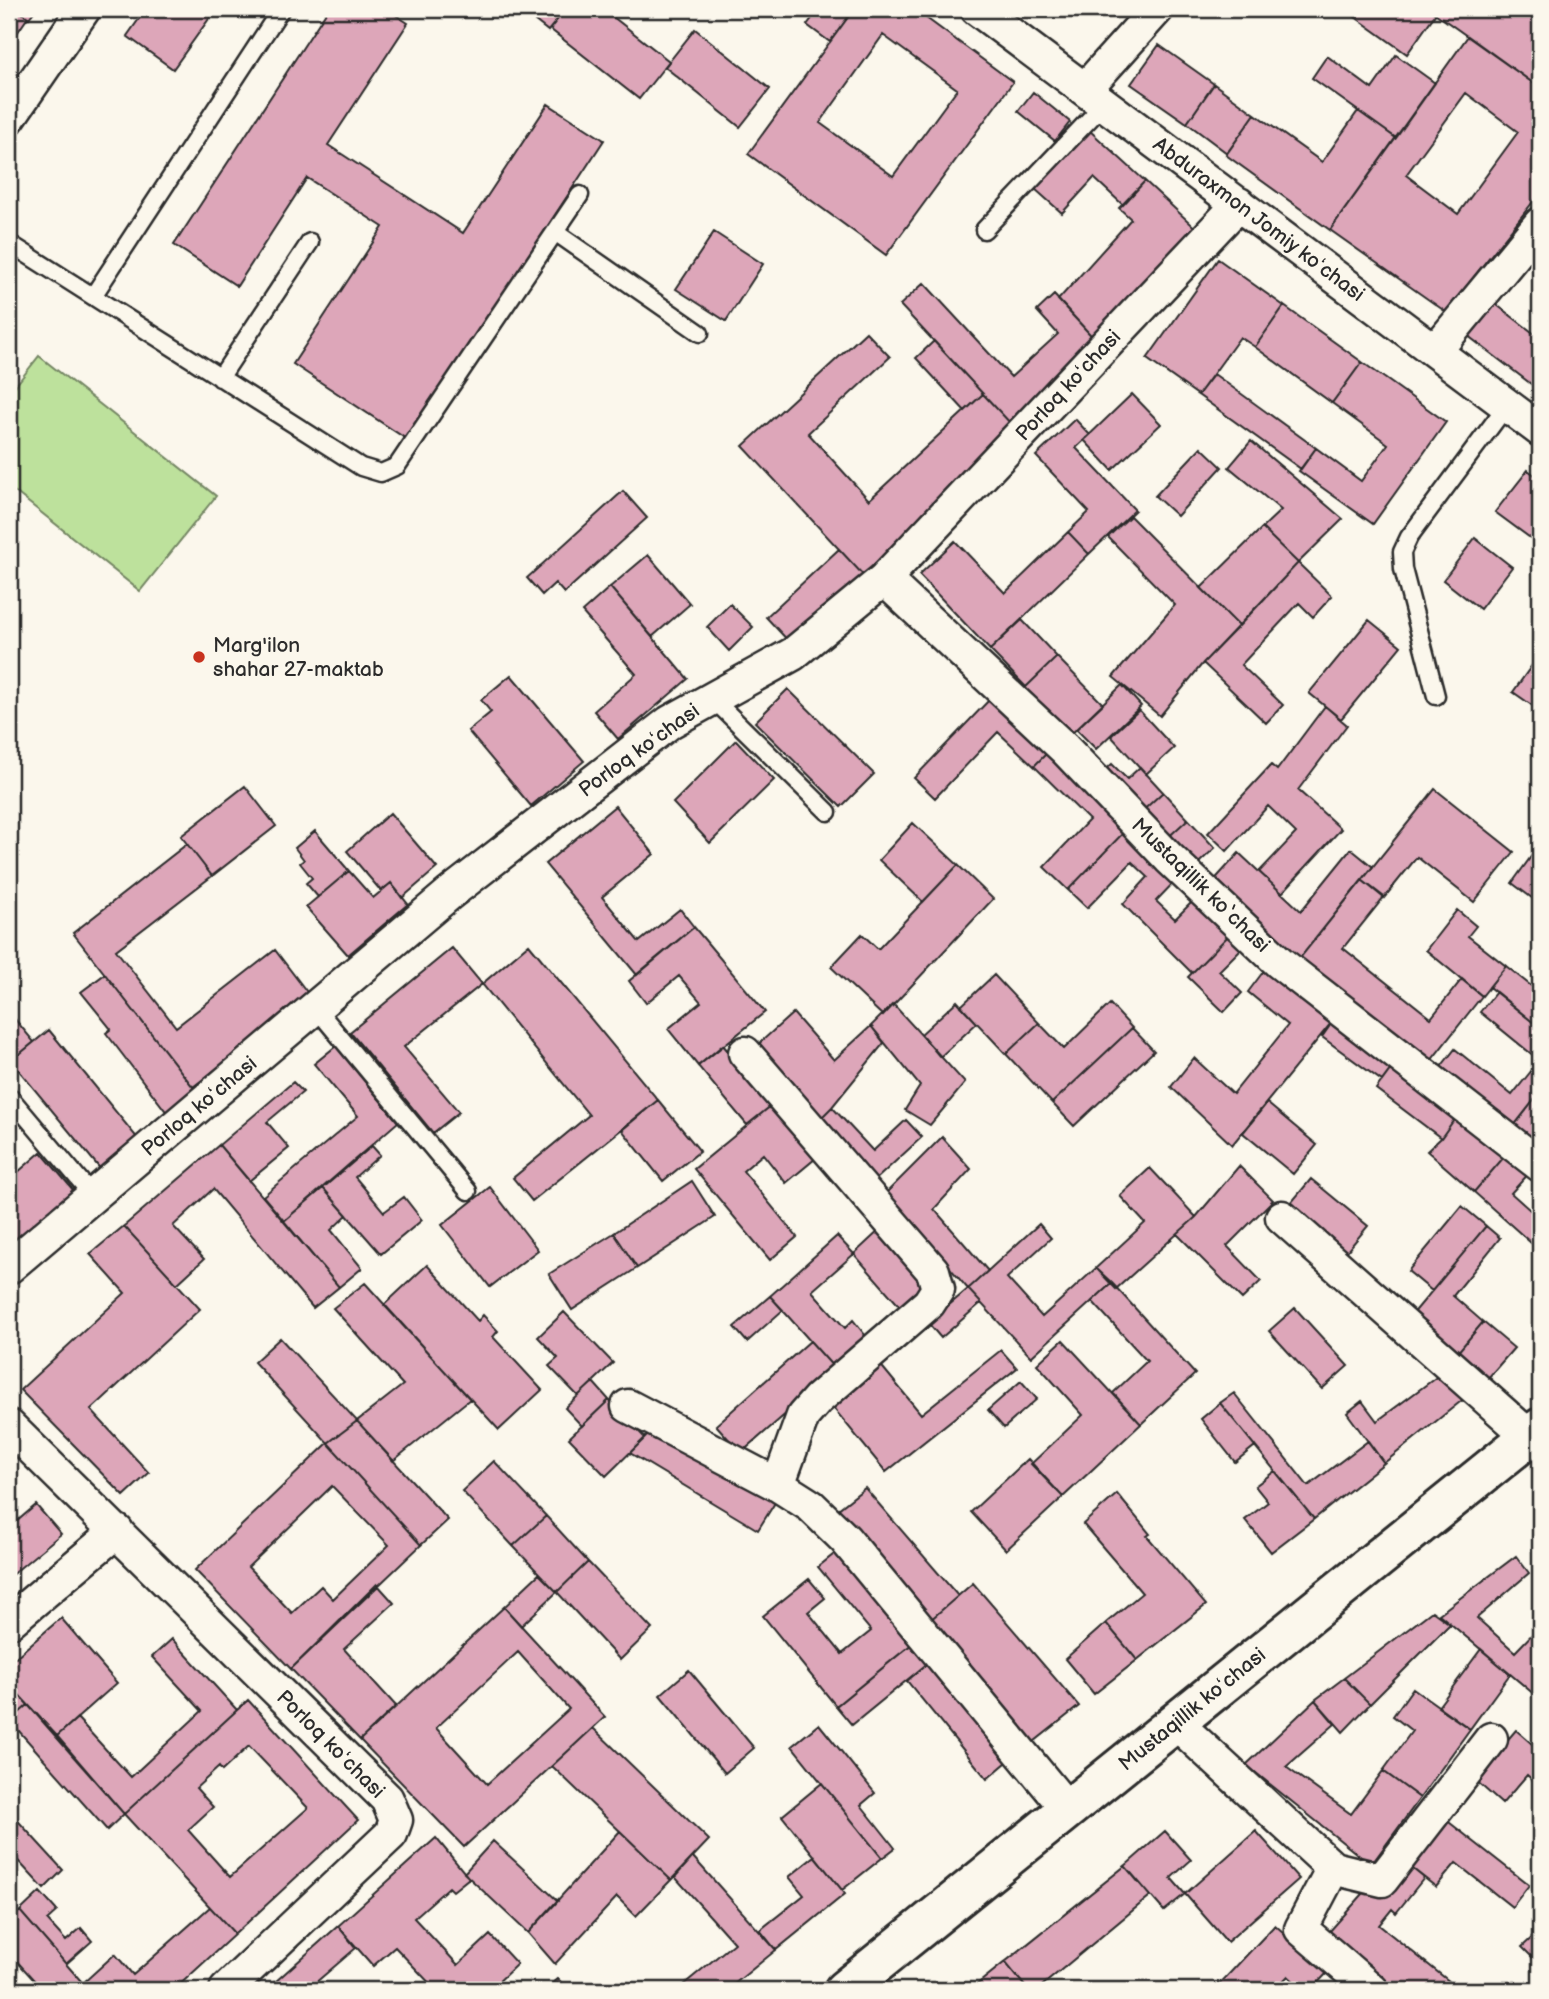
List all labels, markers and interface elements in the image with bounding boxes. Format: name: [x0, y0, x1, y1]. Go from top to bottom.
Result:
street label: Abduraxmon Jomiy koʻchasi: [1148, 132, 1369, 307]
street label: Porloq koʻchasi: [1011, 325, 1126, 446]
place label: Marg'ilon shahar 27-maktab: [213, 633, 384, 682]
marker: Marg'ilon shahar 27-maktab: [191, 649, 207, 665]
street label: Porloq koʻchasi: [574, 698, 704, 802]
street label: Mustaqillik ko‘chasi: [1126, 813, 1275, 958]
street label: Porloq koʻchasi: [137, 1051, 262, 1162]
street label: Mustaqillik koʻchasi: [1114, 1642, 1271, 1776]
street label: Porloq koʻchasi: [271, 1685, 390, 1804]

